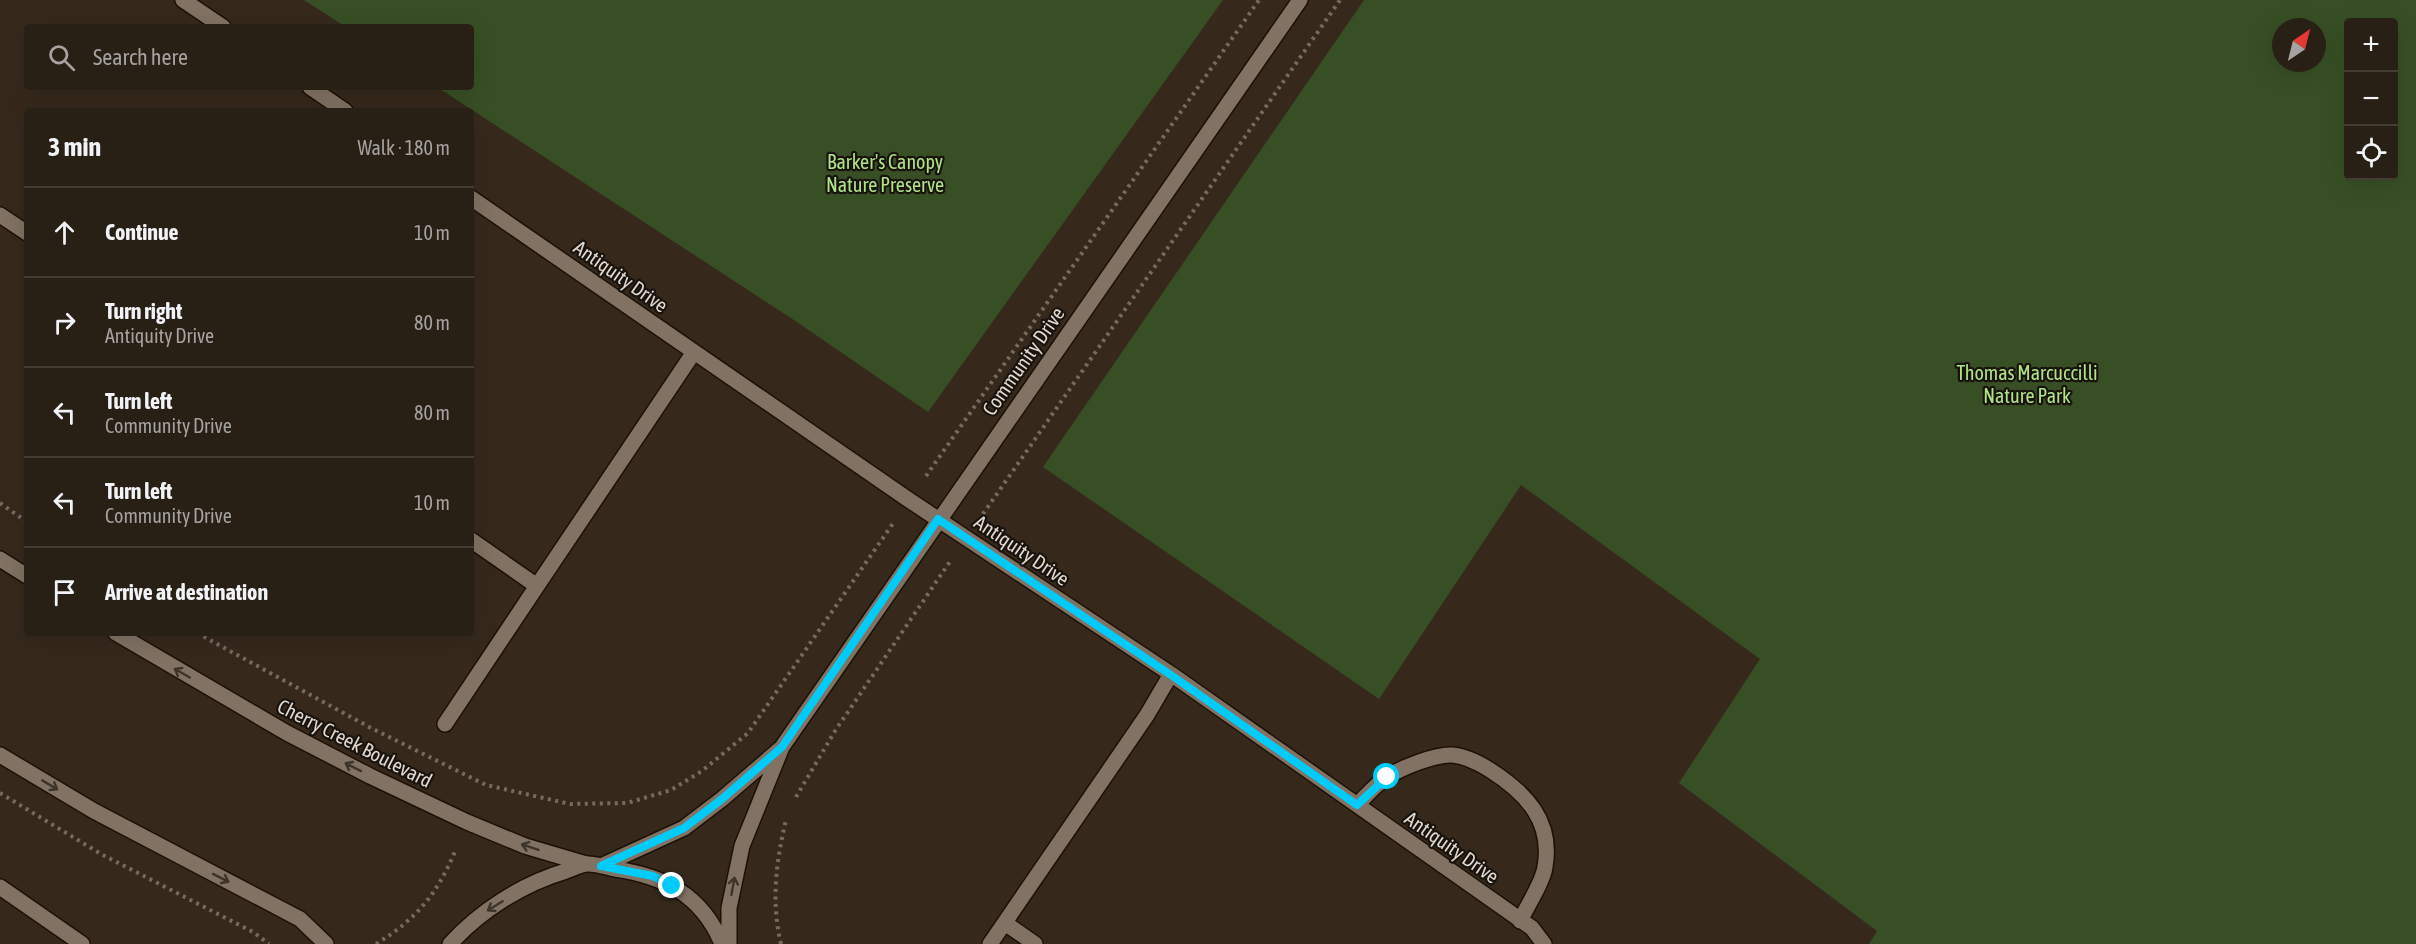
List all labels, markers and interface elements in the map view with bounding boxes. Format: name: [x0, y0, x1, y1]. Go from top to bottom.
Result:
north arrow: [2272, 18, 2326, 72]
map controls: [2344, 18, 2398, 180]
button: +: [2344, 18, 2398, 72]
search box: [24, 24, 474, 90]
icon: search: [45, 41, 78, 74]
text: Search here: [93, 44, 188, 70]
button: −: [2344, 72, 2398, 126]
button: locate: [2344, 126, 2398, 180]
text: 3 min: [48, 132, 101, 162]
text: Walk · 180 m: [358, 136, 450, 159]
park label: Barker's Canopy Nature Preserve: [826, 150, 944, 196]
icon: ahead: [48, 216, 81, 249]
text: Continue: [105, 219, 179, 245]
text: 10 m: [414, 221, 450, 244]
street label: Antiquity Drive: [570, 235, 672, 317]
text: Turn right: [105, 298, 182, 324]
street label: Community Drive: [977, 302, 1069, 420]
icon: right: [48, 306, 81, 339]
text: 80 m: [414, 311, 450, 334]
text: Antiquity Drive: [105, 324, 214, 347]
park label: Thomas Marcuccilli Nature Park: [1956, 361, 2098, 407]
text: Turn left: [105, 388, 172, 414]
icon: left: [48, 396, 81, 429]
text: 80 m: [414, 401, 450, 424]
text: Community Drive: [105, 414, 232, 437]
text: Turn left: [105, 478, 172, 504]
icon: left: [48, 486, 81, 519]
text: 10 m: [414, 491, 450, 514]
text: Community Drive: [105, 504, 232, 527]
street label: Antiquity Drive: [970, 510, 1074, 590]
icon: arrive: [48, 576, 81, 609]
text: Arrive at destination: [105, 579, 268, 605]
one-way arrow: [174, 666, 191, 678]
street label: Cherry Creek Boulevard: [274, 694, 436, 792]
one-way arrow: [345, 761, 362, 773]
route start: [1373, 763, 1399, 789]
one-way arrow: [41, 779, 58, 791]
street label: Antiquity Drive: [1401, 806, 1503, 888]
one-way arrow: [521, 841, 540, 852]
route end: [658, 872, 684, 898]
one-way arrow: [212, 873, 230, 885]
one-way arrow: [728, 876, 739, 896]
one-way arrow: [487, 900, 504, 912]

